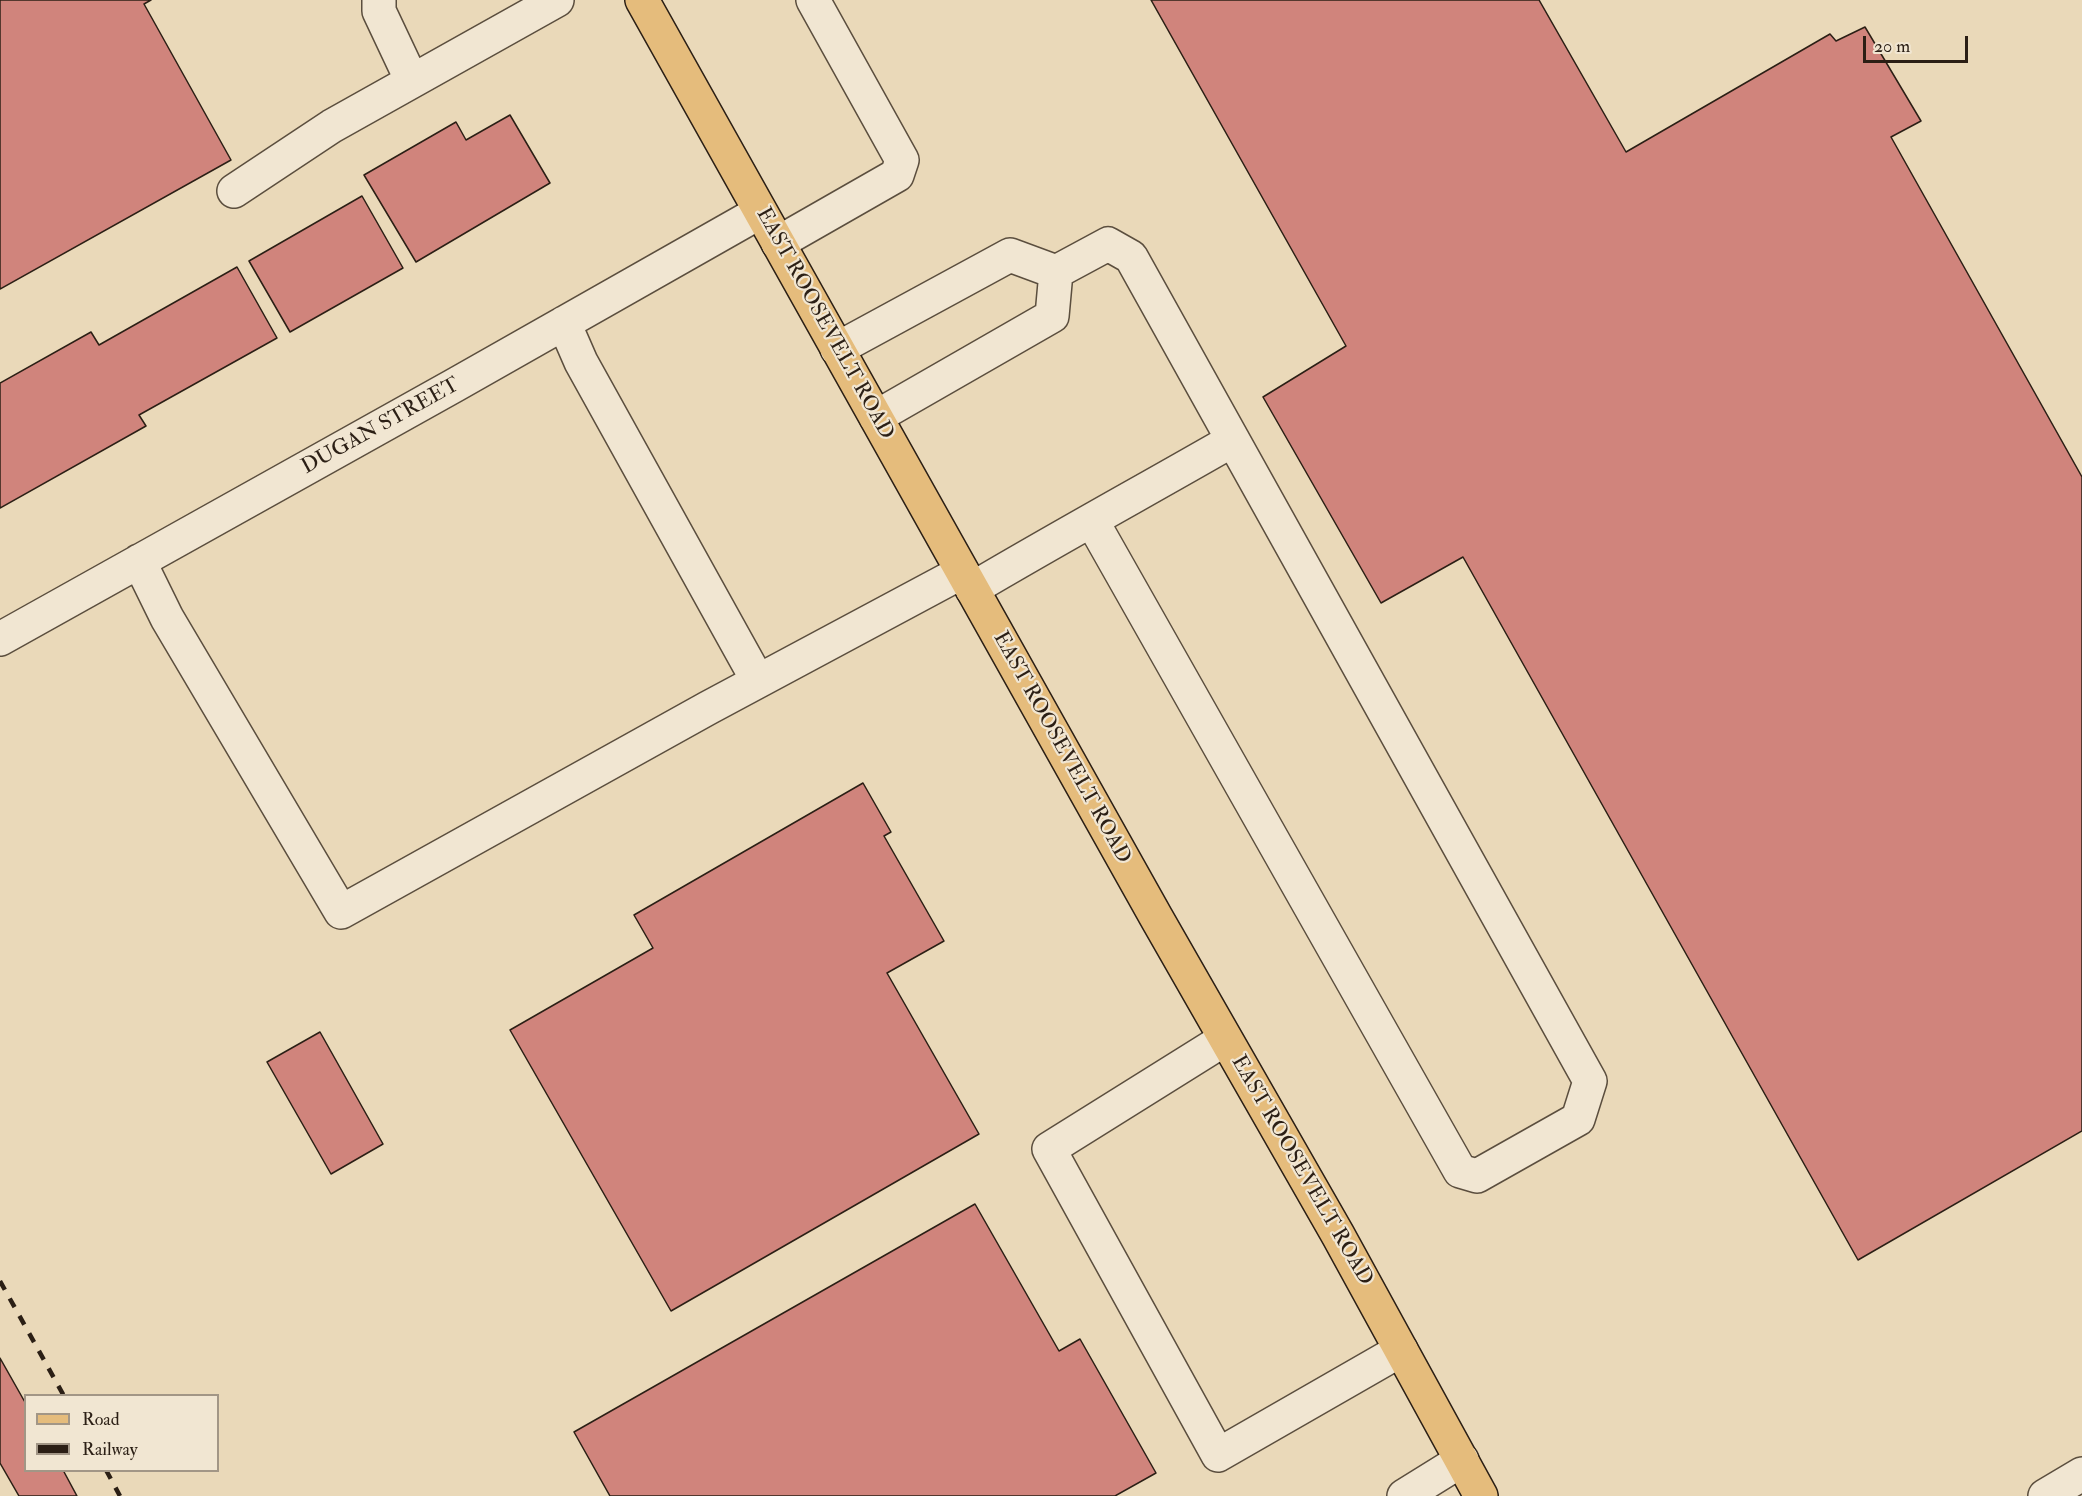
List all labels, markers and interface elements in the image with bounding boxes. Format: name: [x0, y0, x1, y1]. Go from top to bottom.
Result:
scale bar: [1866, 24, 1971, 62]
text: 20 m: [1874, 35, 1910, 58]
street label: EAST ROOSEVELT ROAD: [750, 204, 898, 444]
street label: DUGAN STREET: [298, 373, 464, 481]
street label: EAST ROOSEVELT ROAD: [987, 628, 1135, 868]
street label: EAST ROOSEVELT ROAD: [1225, 1052, 1377, 1290]
legend: [24, 1394, 219, 1472]
text: Road: [82, 1408, 120, 1431]
text: Railway: [82, 1438, 138, 1461]

